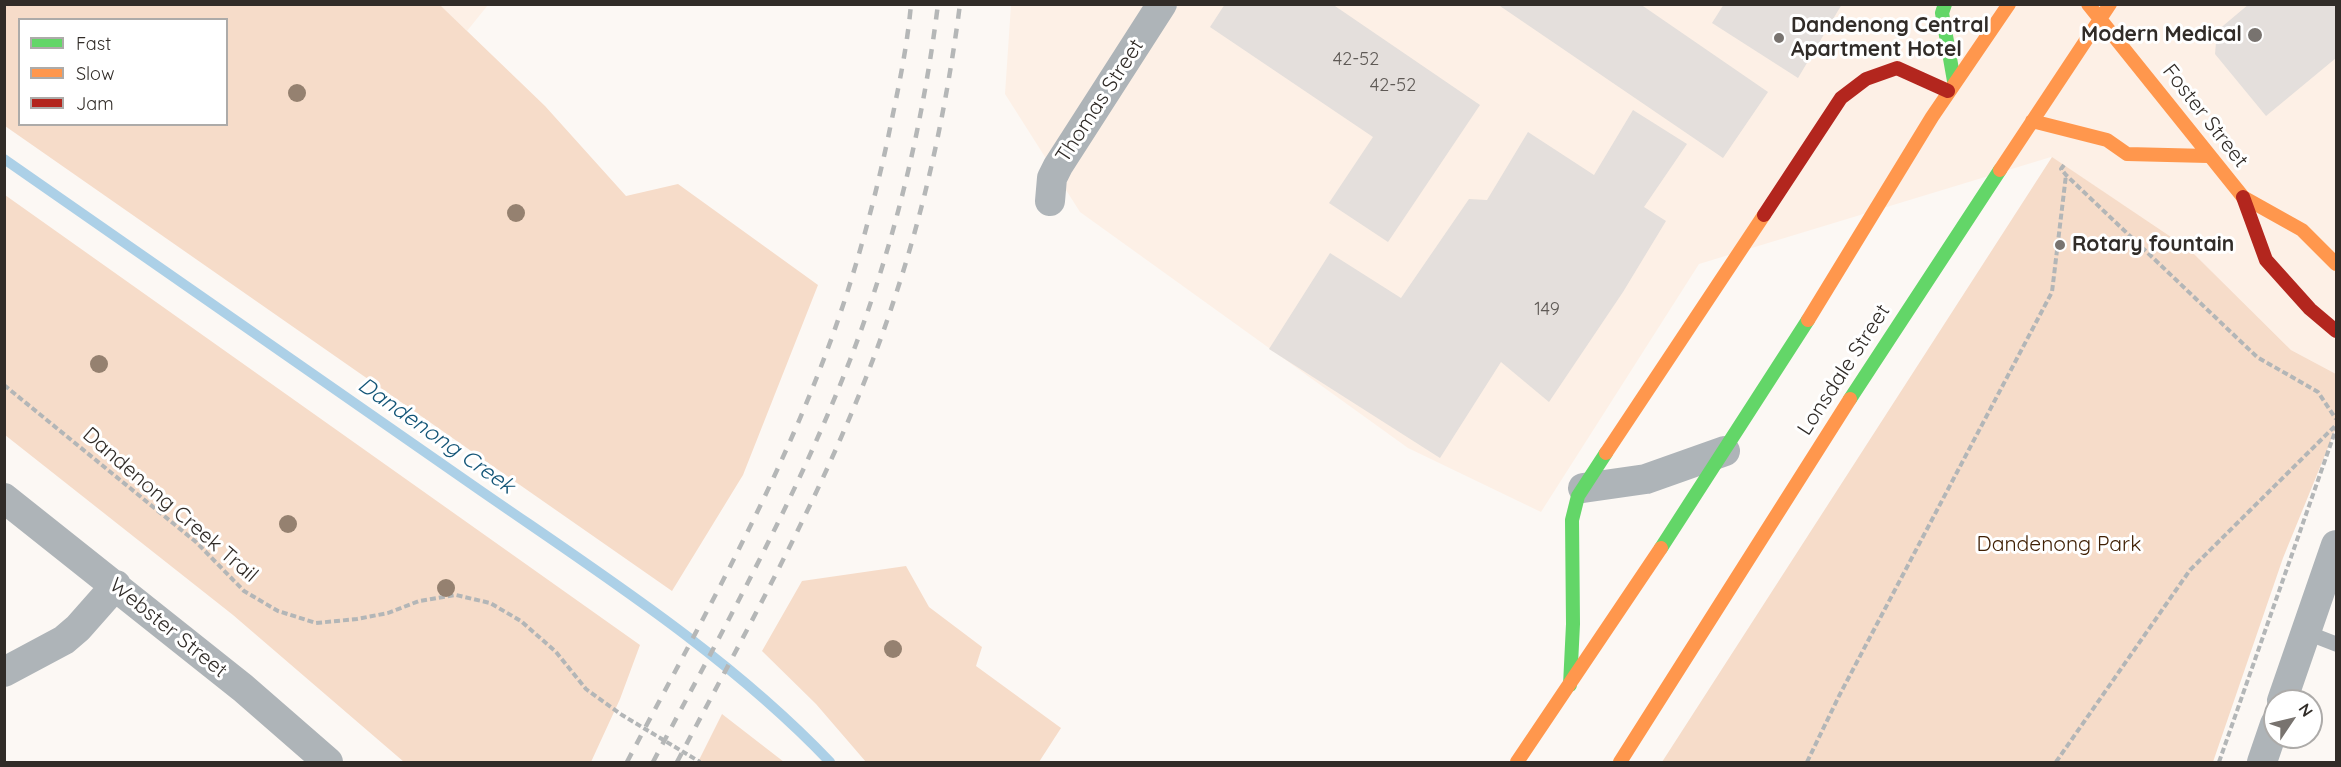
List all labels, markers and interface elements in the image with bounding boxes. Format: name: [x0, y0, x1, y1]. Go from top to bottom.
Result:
place label: Dandenong Central Apartment Hotel: [1791, 13, 1989, 63]
legend: [18, 18, 228, 126]
place label: Modern Medical: [2081, 22, 2242, 48]
marker: Modern Medical: [2246, 26, 2264, 44]
marker: Dandenong Central Apartment Hotel: [1772, 31, 1786, 45]
text: Fast: [76, 32, 111, 55]
street label: Thomas Street: [1051, 35, 1149, 167]
house number: 42-52: [1333, 49, 1379, 71]
street label: Foster Street: [2157, 59, 2253, 173]
text: Slow: [76, 62, 114, 85]
house number: 42-52: [1370, 75, 1416, 97]
text: Jam: [76, 92, 114, 115]
place label: Rotary fountain: [2072, 232, 2234, 258]
marker: Rotary fountain: [2053, 238, 2067, 252]
house number: 149: [1534, 299, 1560, 321]
street label: Lonsdale Street: [1792, 300, 1896, 440]
water label: Dandenong Creek: [353, 372, 519, 500]
street label: Dandenong Creek Trail: [77, 422, 263, 588]
park label: Dandenong Park: [1977, 532, 2141, 558]
street label: Webster Street: [104, 573, 232, 683]
north arrow: [2263, 689, 2323, 749]
text: N: [2295, 699, 2318, 720]

